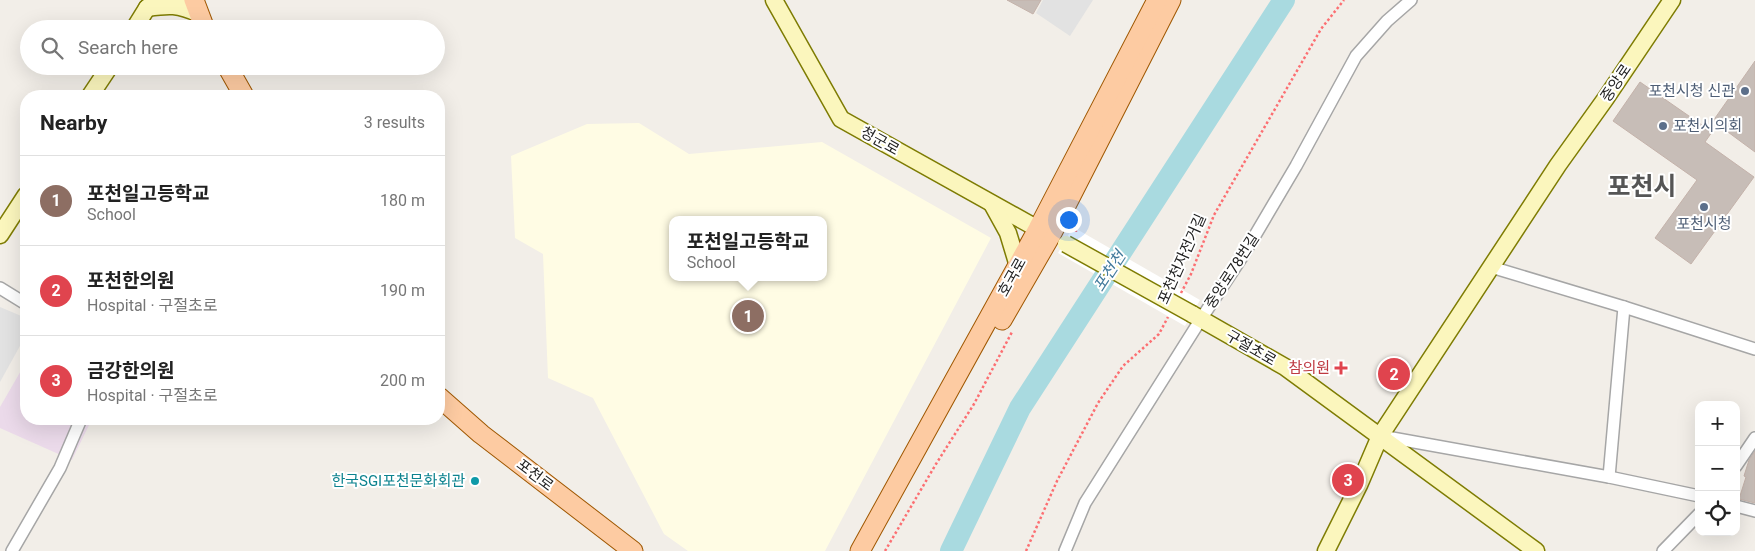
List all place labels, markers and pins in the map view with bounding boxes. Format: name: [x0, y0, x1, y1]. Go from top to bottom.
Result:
place label: 포천시청 신관: [1648, 82, 1735, 100]
marker: 포천시청 신관: [1739, 85, 1751, 97]
place label: 포천시의회: [1673, 117, 1742, 135]
marker: 포천시의회: [1657, 120, 1669, 132]
marker: 포천시청: [1698, 201, 1710, 213]
place label: 포천시청: [1676, 215, 1732, 233]
pin: 1: [732, 297, 764, 335]
pin: 2: [1378, 355, 1410, 393]
place label: 참의원: [1289, 359, 1330, 377]
marker: 참의원: [1334, 361, 1348, 375]
pin: 3: [1332, 461, 1364, 499]
place label: 한국SGI포천문화회관: [331, 472, 465, 490]
marker: 한국SGI포천문화회관: [469, 475, 481, 487]

